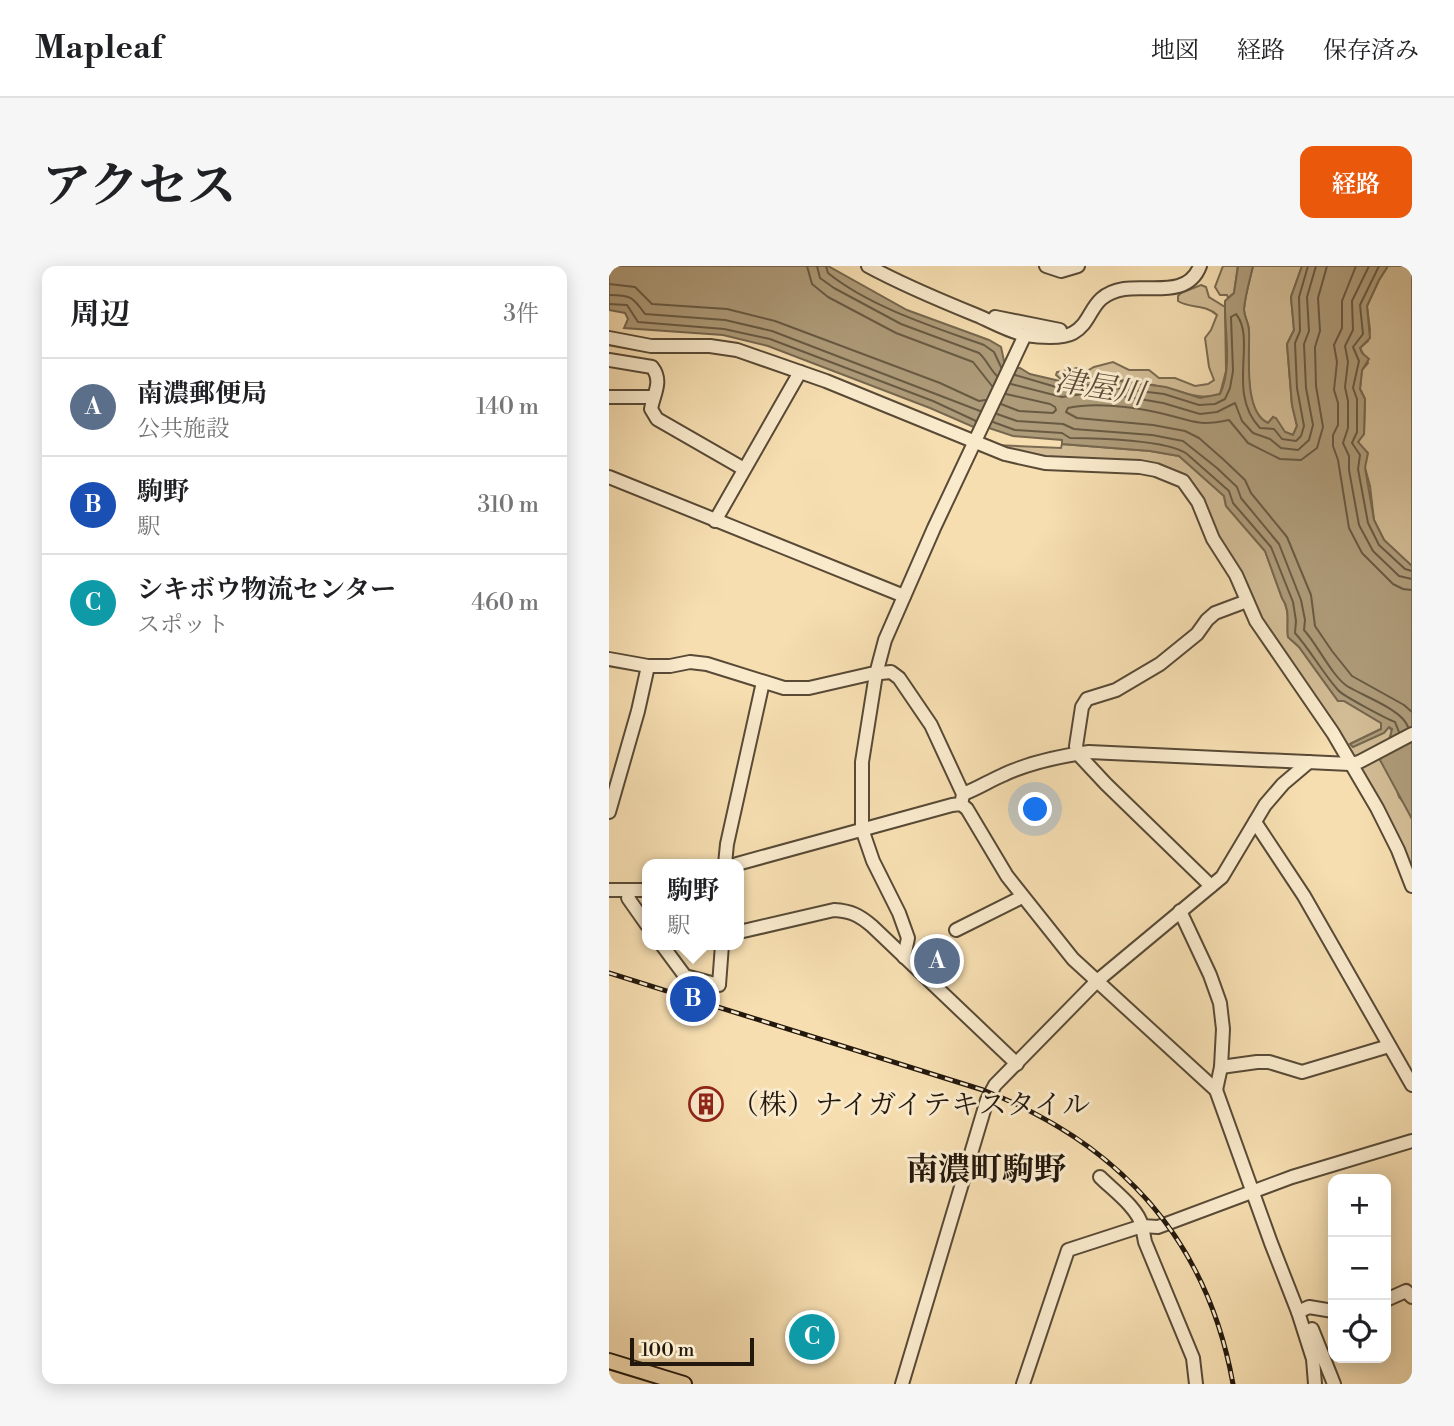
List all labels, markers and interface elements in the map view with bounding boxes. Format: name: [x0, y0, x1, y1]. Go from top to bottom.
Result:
text: Mapleaf: [35, 28, 162, 69]
text: 地図: [1151, 36, 1199, 66]
text: 経路: [1237, 36, 1285, 66]
text: 保存済み: [1323, 36, 1419, 66]
button: 経路: [1300, 146, 1412, 218]
text: アクセス: [42, 157, 237, 218]
text: 周辺: [70, 296, 130, 334]
text: 3件: [503, 300, 539, 328]
water label: 津屋川: [1052, 362, 1150, 414]
text: 南濃郵便局: [137, 378, 267, 410]
text: A: [85, 393, 101, 421]
text: 140 m: [476, 393, 539, 421]
text: 公共施設: [137, 415, 229, 443]
text: 駒野: [137, 476, 189, 508]
text: B: [84, 491, 102, 519]
text: 310 m: [478, 491, 539, 519]
text: 駅: [137, 513, 160, 541]
text: シキボウ物流センター: [137, 574, 396, 606]
text: C: [85, 589, 101, 617]
text: 460 m: [471, 589, 539, 617]
text: スポット: [137, 611, 229, 639]
your location: [1018, 792, 1052, 826]
popup: [642, 859, 744, 950]
text: 駒野: [667, 875, 719, 907]
text: 駅: [667, 912, 690, 940]
pin: A: [914, 935, 960, 987]
pin: B: [670, 973, 716, 1025]
building icon: （株）ナイガイテキスタイル: [687, 1085, 725, 1123]
place label: （株）ナイガイテキスタイル: [731, 1088, 1090, 1123]
district label: 南濃町駒野: [906, 1150, 1066, 1190]
map controls: [1328, 1174, 1391, 1363]
button: +: [1328, 1174, 1391, 1237]
button: −: [1328, 1237, 1391, 1300]
button: locate: [1328, 1300, 1391, 1363]
pin: C: [789, 1311, 835, 1363]
scale bar: [630, 1335, 754, 1367]
text: 100 m: [641, 1338, 694, 1362]

